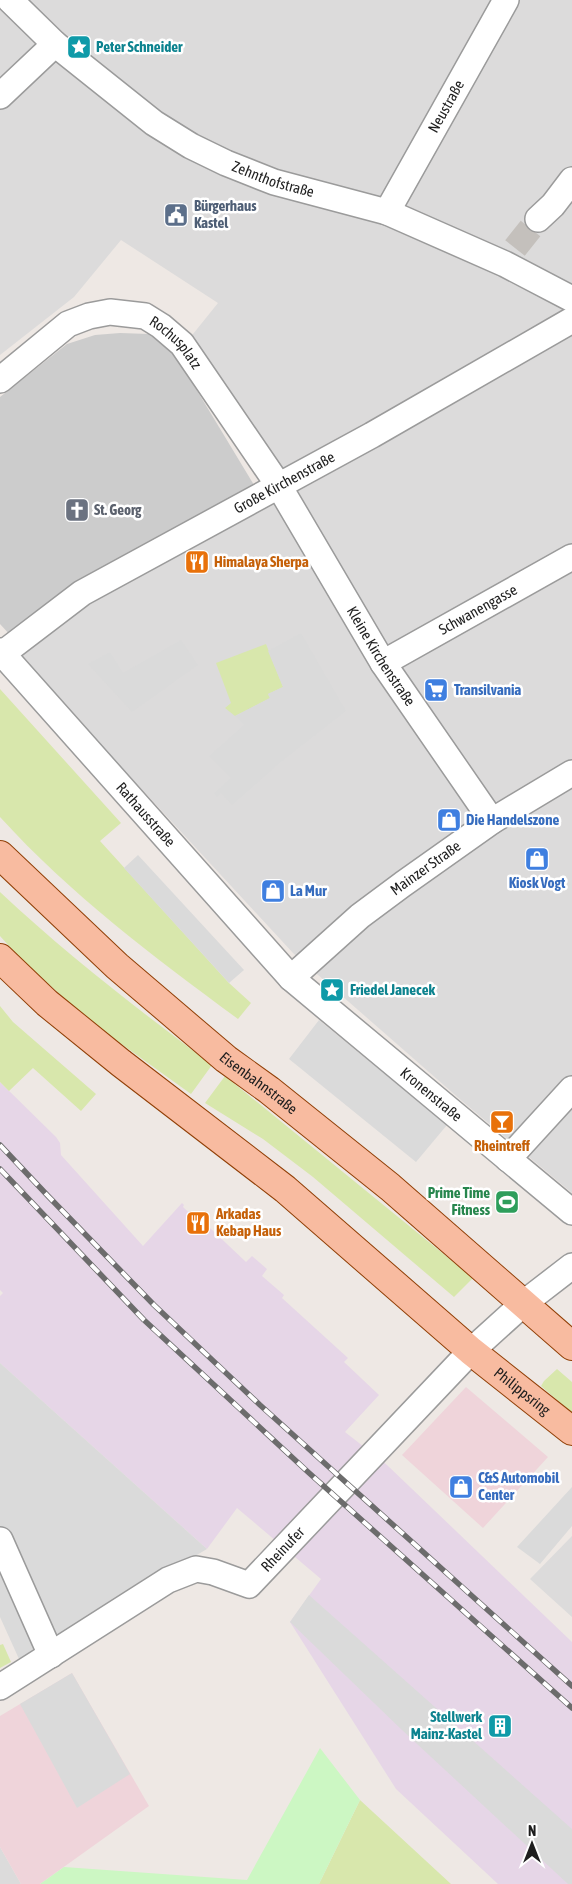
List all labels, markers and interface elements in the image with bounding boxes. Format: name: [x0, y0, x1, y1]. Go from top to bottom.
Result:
place icon: Peter Schneider: [66, 34, 92, 60]
place label: Peter Schneider: [96, 38, 183, 55]
street label: Neustraße: [424, 77, 467, 135]
street label: Zehnthofstraße: [230, 157, 316, 200]
place label: Bürgerhaus Kastel: [194, 197, 257, 231]
public building icon: Bürgerhaus Kastel: [163, 202, 189, 228]
street label: Rochusplatz: [147, 312, 206, 372]
street label: Große Kirchenstraße: [231, 448, 338, 517]
church icon: St. Georg: [64, 497, 90, 523]
place label: St. Georg: [94, 501, 142, 518]
restaurant icon: Himalaya Sherpa: [184, 549, 210, 575]
place label: Himalaya Sherpa: [214, 553, 309, 570]
street label: Schwanengasse: [436, 580, 520, 638]
street label: Kleine Kirchenstraße: [344, 603, 419, 709]
supermarket icon: Transilvania: [423, 677, 449, 703]
place label: Transilvania: [454, 681, 521, 698]
street label: Rathausstraße: [113, 779, 179, 850]
shop icon: Die Handelszone: [436, 807, 462, 833]
place label: Die Handelszone: [466, 811, 559, 828]
street label: Mainzer Straße: [387, 837, 464, 898]
shop icon: Kiosk Vogt: [524, 846, 550, 872]
place label: Kiosk Vogt: [509, 874, 566, 891]
shop icon: La Mur: [260, 878, 286, 904]
place label: La Mur: [290, 882, 327, 899]
place icon: Friedel Janecek: [319, 977, 345, 1003]
place label: Friedel Janecek: [350, 981, 435, 998]
street label: Eisenbahnstraße: [216, 1048, 301, 1117]
street label: Kronenstraße: [397, 1064, 466, 1125]
bar icon: Rheintreff: [489, 1109, 515, 1135]
place label: Rheintreff: [474, 1137, 531, 1154]
place label: Prime Time Fitness: [428, 1184, 491, 1218]
sports icon: Prime Time Fitness: [494, 1189, 520, 1215]
place label: Arkadas Kebap Haus: [215, 1205, 282, 1239]
restaurant icon: Arkadas Kebap Haus: [185, 1210, 211, 1236]
street label: Philippsring: [491, 1364, 554, 1419]
place label: C&S Automobil Center: [478, 1469, 560, 1503]
shop icon: C&S Automobil Center: [448, 1474, 474, 1500]
street label: Rheinufer: [257, 1523, 308, 1575]
place label: Stellwerk Mainz-Kastel: [411, 1708, 483, 1742]
building icon: Stellwerk Mainz-Kastel: [487, 1713, 513, 1739]
north arrow: [507, 1819, 557, 1869]
text: N: [528, 1823, 536, 1839]

